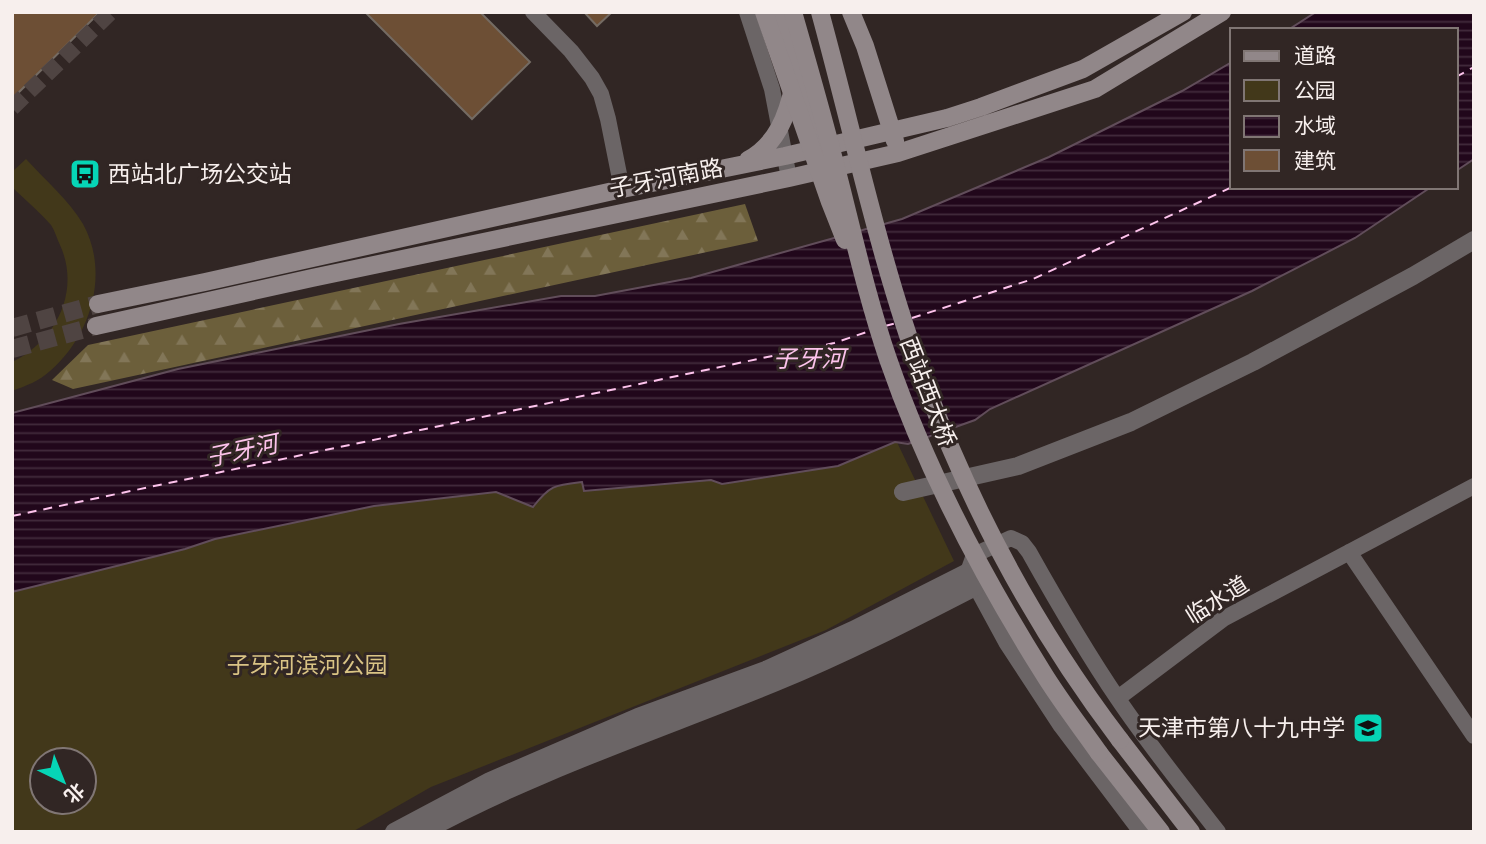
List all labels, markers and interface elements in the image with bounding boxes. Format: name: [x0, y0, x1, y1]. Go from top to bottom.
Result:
legend: [1230, 28, 1458, 189]
text: 道路: [1294, 44, 1336, 68]
text: 公园: [1294, 79, 1336, 103]
text: 水域: [1294, 114, 1336, 138]
text: 建筑: [1294, 149, 1336, 173]
street label: 子牙河南路: [607, 154, 725, 203]
bus stop icon: 西站北广场公交站: [68, 157, 102, 191]
place label: 西站北广场公交站: [108, 161, 292, 188]
street label: 西站西大桥: [894, 334, 961, 451]
water label: 子牙河: [773, 345, 849, 373]
water label: 子牙河: [204, 429, 284, 472]
street label: 临水道: [1181, 571, 1254, 630]
park label: 子牙河滨河公园: [227, 652, 388, 679]
school or university icon: 天津市第八十九中学: [1351, 711, 1385, 745]
place label: 天津市第八十九中学: [1138, 715, 1345, 742]
north arrow: [28, 746, 98, 816]
text: 北: [59, 778, 88, 807]

